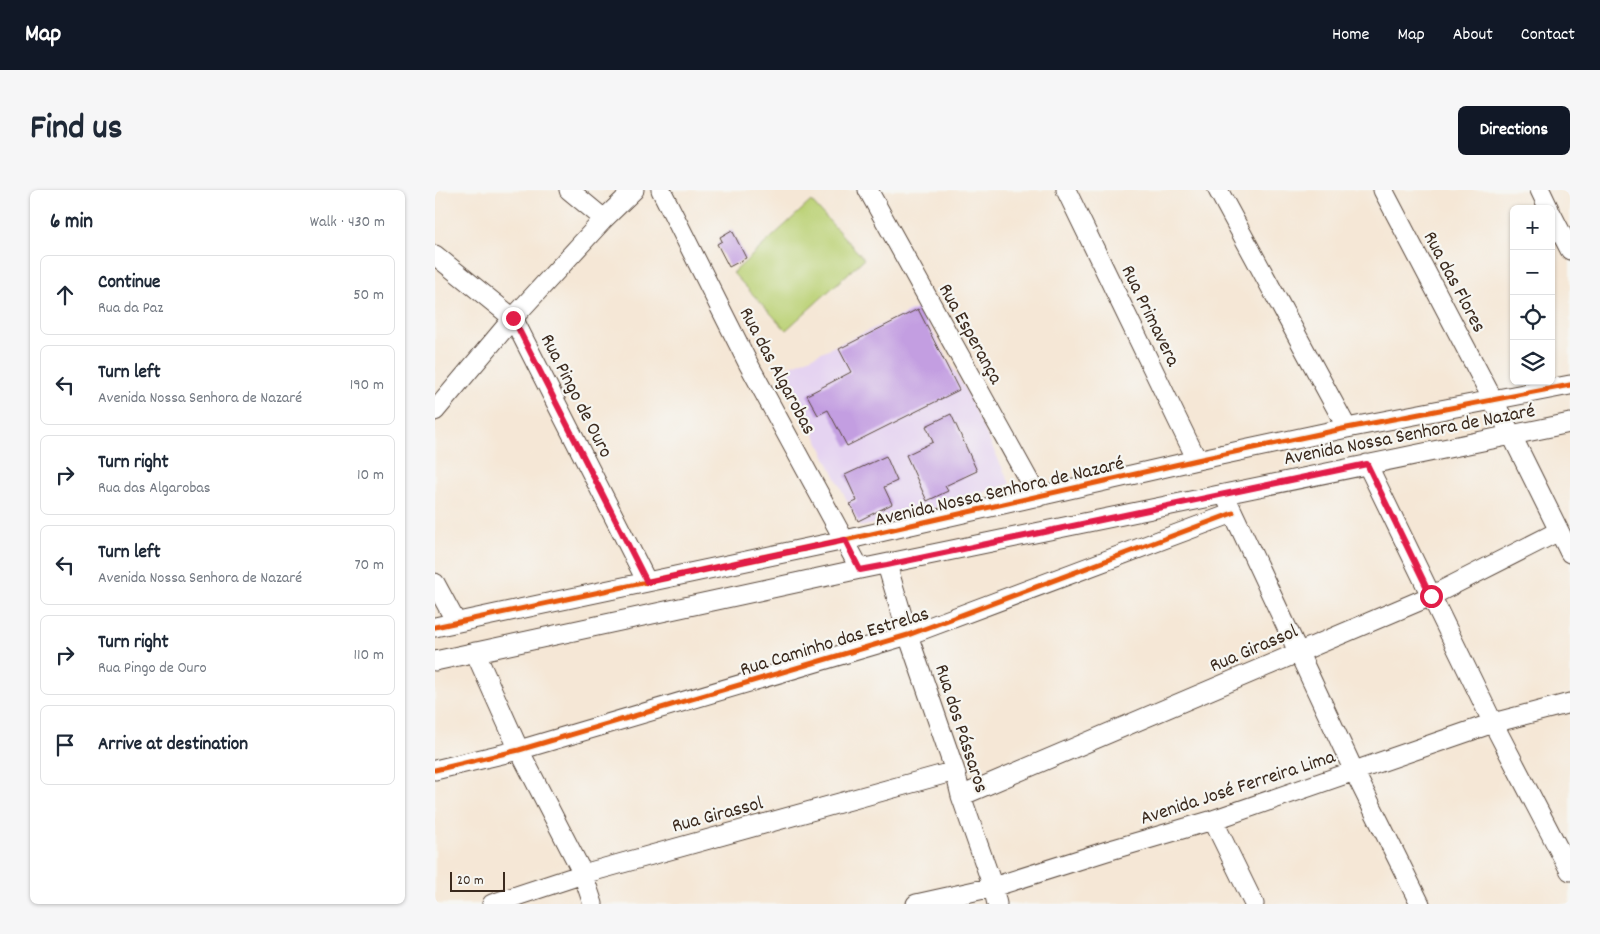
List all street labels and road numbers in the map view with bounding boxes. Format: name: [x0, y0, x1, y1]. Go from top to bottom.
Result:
street label: Rua das Flores: [1415, 227, 1492, 338]
street label: Rua Primavera: [1113, 261, 1186, 372]
street label: Rua Esperança: [930, 279, 1009, 390]
street label: Rua das Algarobas: [731, 303, 822, 440]
street label: Rua Pingo de Ouro: [532, 330, 619, 463]
street label: Avenida Nossa Senhora de Nazaré: [1282, 398, 1538, 474]
street label: Avenida Nossa Senhora de Nazaré: [872, 451, 1127, 535]
street label: Rua Caminho das Estrelas: [737, 601, 933, 685]
street label: Rua Girassol: [1206, 619, 1303, 681]
street label: Rua dos Pássaros: [926, 661, 994, 797]
street label: Avenida José Ferreira Lima: [1137, 744, 1340, 834]
street label: Rua Girassol: [669, 790, 767, 842]

